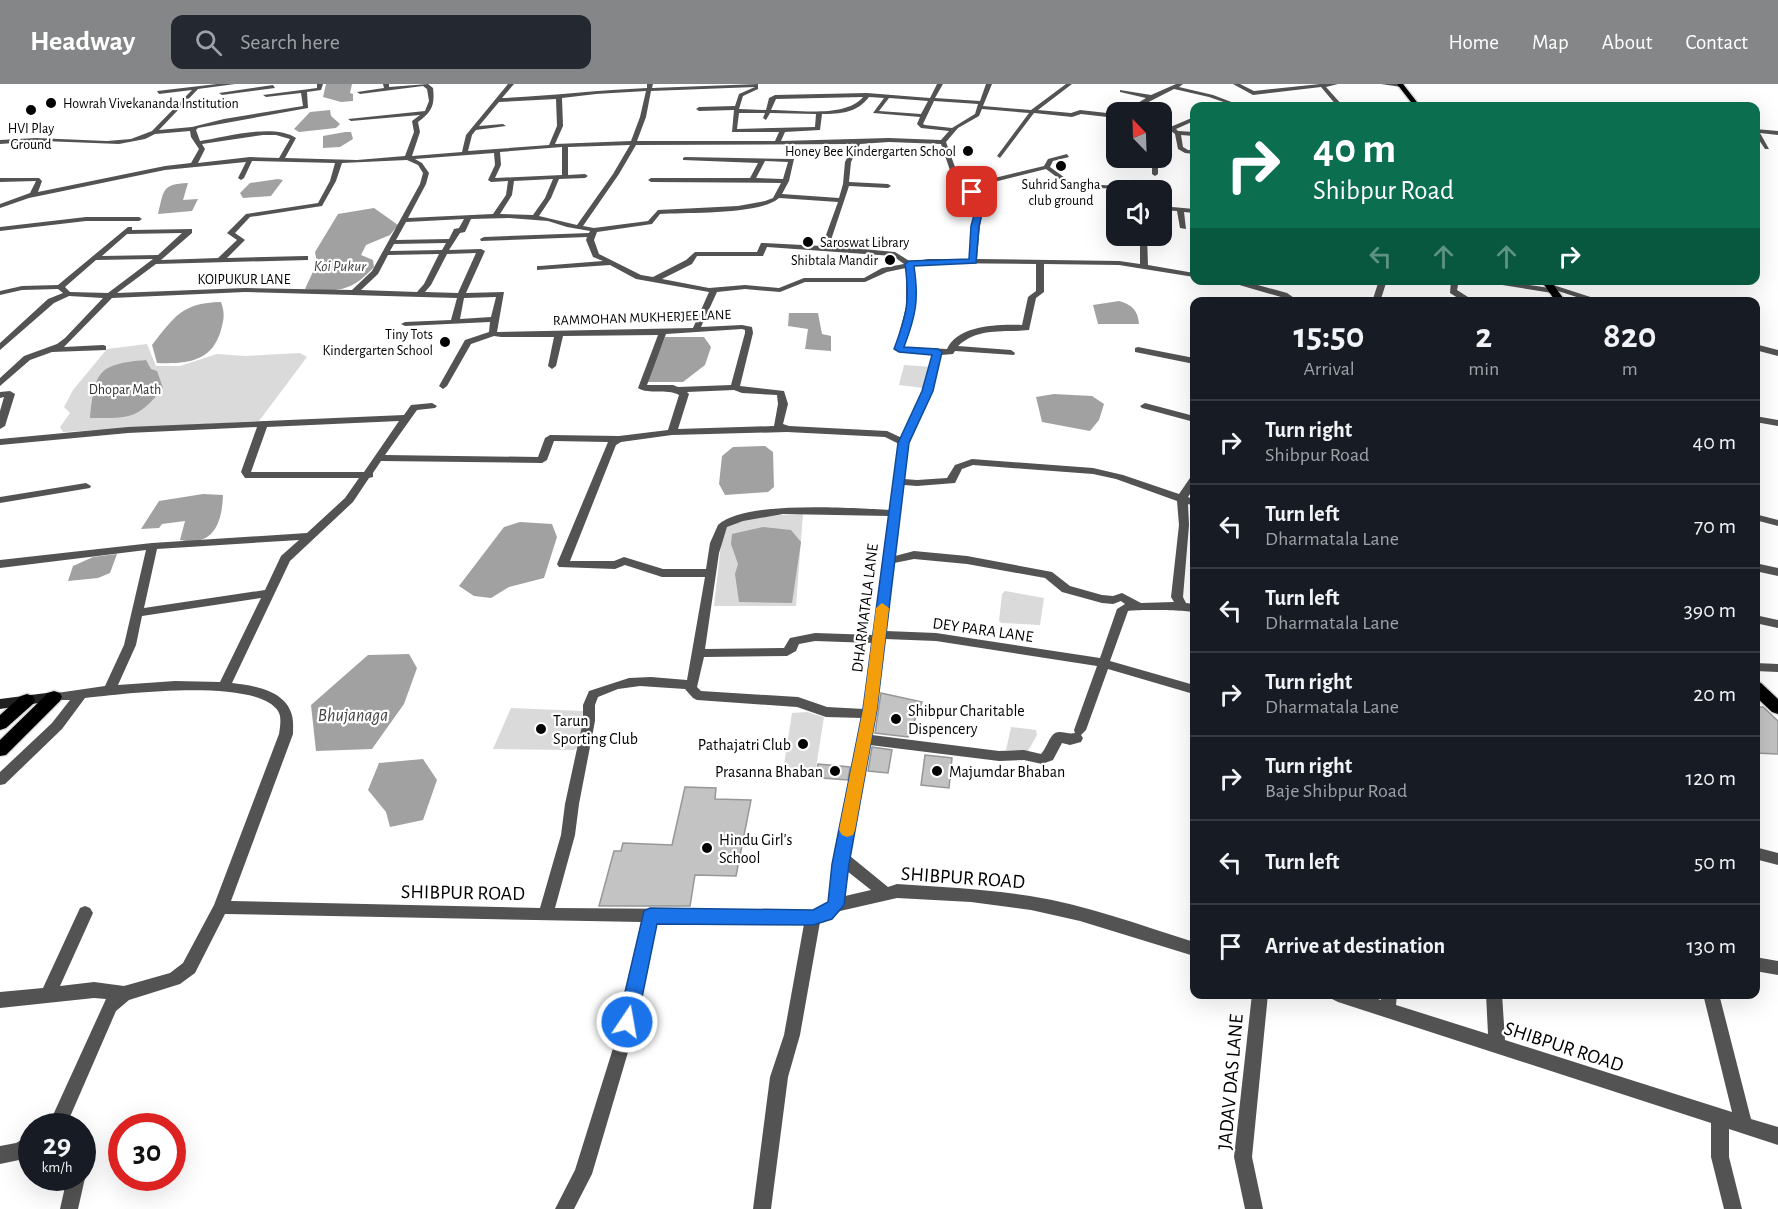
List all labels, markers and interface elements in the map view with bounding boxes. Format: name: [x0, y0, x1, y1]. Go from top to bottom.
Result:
search box: [171, 15, 591, 69]
icon: search: [192, 26, 225, 59]
text: Headway: [30, 28, 135, 56]
text: Search here: [240, 31, 340, 53]
text: Home: [1448, 32, 1499, 53]
text: Map: [1532, 32, 1569, 53]
text: About: [1602, 32, 1652, 53]
text: Contact: [1685, 32, 1748, 53]
marker: Howrah Vivekananda Institution: [44, 96, 58, 110]
place label: Howrah Vivekananda Institution: [63, 97, 239, 111]
north arrow: [1106, 102, 1172, 168]
map controls: [1106, 102, 1172, 246]
marker: HVI Play Ground: [24, 103, 38, 117]
place label: HVI Play Ground: [8, 122, 54, 152]
icon: right: [1214, 126, 1292, 204]
text: 40 m: [1313, 128, 1396, 170]
marker: Honey Bee Kindergarten School: [961, 144, 975, 158]
place label: Honey Bee Kindergarten School: [785, 145, 956, 159]
marker: Suhrid Sangha club ground: [1054, 159, 1068, 173]
pin: [946, 166, 997, 217]
icon: arrive: [955, 175, 988, 208]
text: Shibpur Road: [1313, 177, 1454, 204]
place label: Suhrid Sangha club ground: [1022, 178, 1101, 208]
button: sound: [1106, 180, 1172, 246]
marker: Saroswat Library: [801, 235, 815, 249]
place label: Saroswat Library: [820, 236, 909, 250]
icon: left: [1364, 240, 1397, 273]
icon: ahead: [1427, 240, 1460, 273]
icon: ahead: [1490, 240, 1523, 273]
icon: right: [1553, 240, 1586, 273]
marker: Shibtala Mandir: [883, 253, 897, 267]
place label: Shibtala Mandir: [791, 254, 878, 268]
water label: Koi Pukur: [314, 259, 367, 274]
street label: KOIPUKUR LANE: [198, 273, 291, 287]
street label: RAMMOHAN MUKHERJEE LANE: [553, 308, 732, 328]
text: 15:50: [1294, 318, 1365, 354]
text: 2: [1475, 318, 1492, 354]
text: 820: [1603, 318, 1656, 354]
place label: Tiny Tots Kindergarten School: [323, 328, 433, 358]
marker: Tiny Tots Kindergarten School: [438, 335, 452, 349]
text: Arrival: [1303, 359, 1355, 379]
text: min: [1468, 359, 1499, 379]
text: m: [1622, 359, 1638, 379]
park label: Dhopar Math: [89, 383, 161, 397]
text: Turn right: [1265, 419, 1352, 441]
icon: right: [1214, 426, 1247, 459]
text: 40 m: [1693, 431, 1736, 453]
text: Shibpur Road: [1265, 445, 1369, 465]
text: Turn left: [1265, 503, 1339, 525]
icon: left: [1214, 510, 1247, 543]
text: 70 m: [1694, 515, 1736, 537]
text: Dharmatala Lane: [1265, 529, 1399, 549]
street label: DHARMATALA LANE: [849, 542, 881, 673]
text: Turn left: [1265, 587, 1339, 609]
icon: left: [1214, 594, 1247, 627]
text: 390 m: [1684, 599, 1736, 621]
text: Dharmatala Lane: [1265, 613, 1399, 633]
street label: DEY PARA LANE: [932, 615, 1034, 645]
text: Turn right: [1265, 671, 1352, 693]
icon: right: [1214, 678, 1247, 711]
text: 20 m: [1693, 683, 1736, 705]
text: Dharmatala Lane: [1265, 697, 1399, 717]
place label: Shibpur Charitable Dispencery: [908, 703, 1025, 738]
water label: Bhujanaga: [318, 707, 388, 725]
marker: Shibpur Charitable Dispencery: [889, 712, 903, 726]
place label: Tarun Sporting Club: [553, 713, 638, 747]
marker: Tarun Sporting Club: [534, 722, 548, 736]
place label: Pathajatri Club: [698, 737, 791, 754]
marker: Pathajatri Club: [796, 737, 810, 751]
text: Turn right: [1265, 755, 1352, 777]
icon: right: [1214, 762, 1247, 795]
place label: Prasanna Bhaban: [715, 764, 823, 780]
marker: Prasanna Bhaban: [828, 764, 842, 778]
marker: Majumdar Bhaban: [930, 764, 944, 778]
place label: Majumdar Bhaban: [949, 764, 1065, 781]
text: 120 m: [1686, 767, 1736, 789]
text: Baje Shibpur Road: [1265, 781, 1407, 801]
place label: Hindu Girl's School: [719, 832, 792, 866]
marker: Hindu Girl's School: [700, 841, 714, 855]
icon: left: [1214, 846, 1247, 879]
text: Turn left: [1265, 851, 1339, 873]
text: 50 m: [1694, 851, 1736, 873]
street label: SHIBPUR ROAD: [900, 864, 1026, 892]
street label: SHIBPUR ROAD: [401, 882, 525, 904]
icon: arrive: [1214, 930, 1247, 963]
text: Arrive at destination: [1265, 935, 1445, 957]
text: 130 m: [1687, 935, 1736, 957]
position arrow: [595, 990, 659, 1054]
street label: JADAV DAS LANE: [1215, 1013, 1247, 1151]
street label: SHIBPUR ROAD: [1501, 1018, 1626, 1076]
speed limit sign: 30: [108, 1113, 186, 1191]
text: 29: [43, 1130, 71, 1160]
text: km/h: [42, 1160, 72, 1175]

